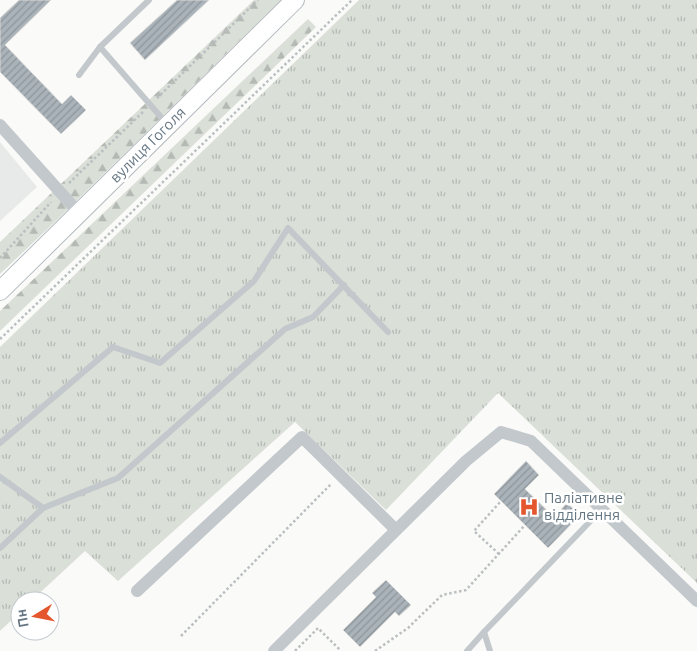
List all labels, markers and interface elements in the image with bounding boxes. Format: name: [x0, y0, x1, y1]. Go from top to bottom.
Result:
street label: вулиця Гоголя: [106, 103, 189, 186]
place label: Паліативне відділення: [544, 489, 623, 523]
hospital icon: Паліативне відділення: [518, 496, 540, 518]
north arrow: [10, 591, 60, 641]
text: Пн: [13, 608, 32, 629]

